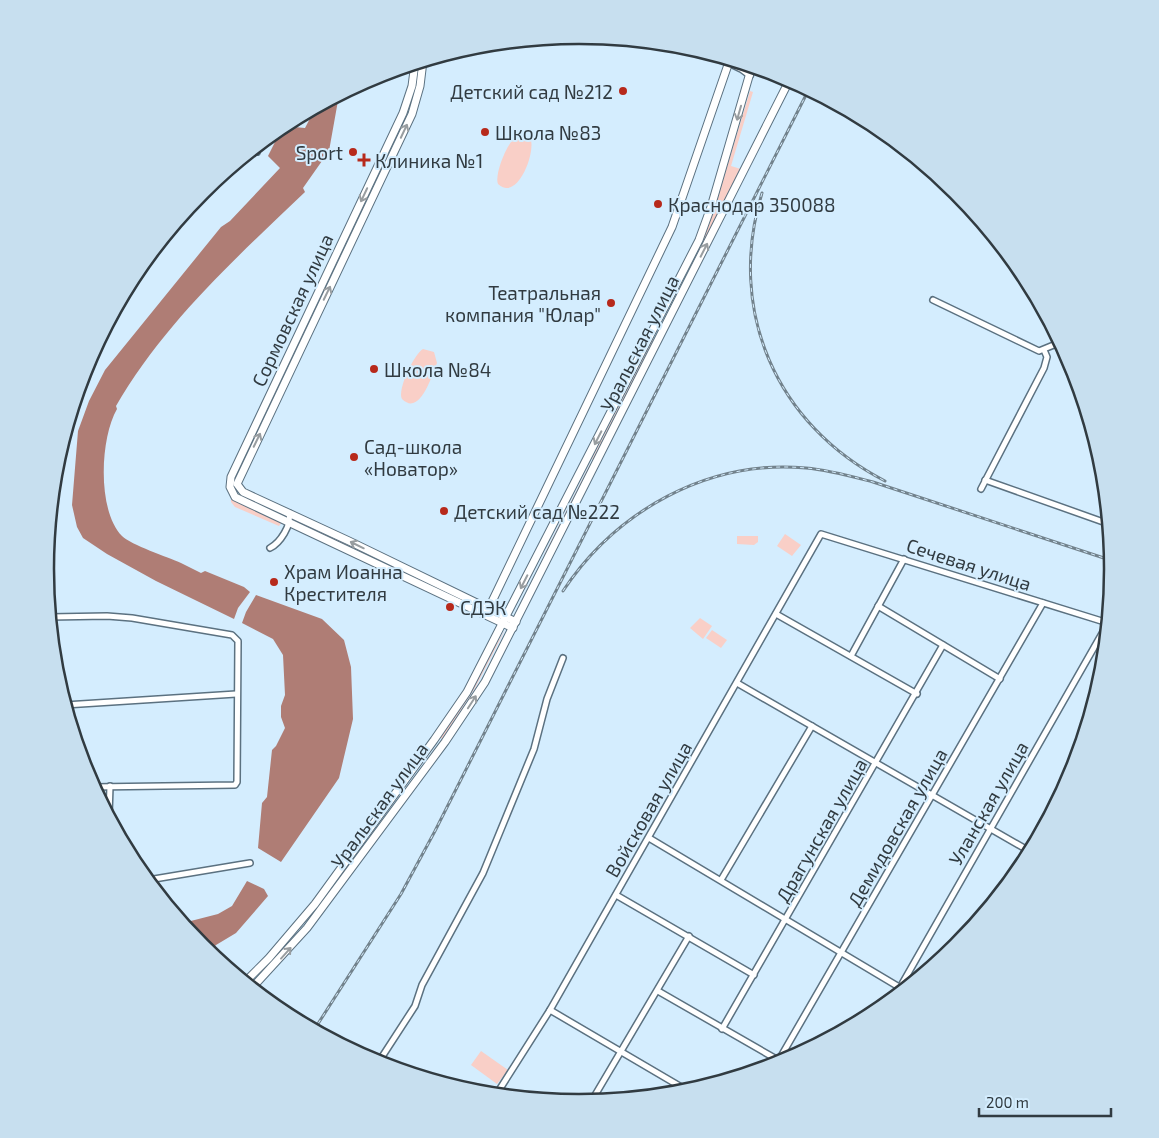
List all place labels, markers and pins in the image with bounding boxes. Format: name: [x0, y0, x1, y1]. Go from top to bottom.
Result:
place label: Детский сад №212: [450, 80, 613, 103]
marker: Детский сад №212: [617, 85, 629, 97]
place label: Школа №83: [495, 121, 601, 144]
marker: Школа №83: [479, 126, 491, 138]
place label: Sport: [296, 141, 343, 164]
marker: Sport: [347, 146, 359, 158]
place label: Клиника №1: [375, 149, 483, 172]
marker: Клиника №1: [357, 153, 371, 167]
place label: Краснодар 350088: [668, 193, 836, 216]
marker: Краснодар 350088: [652, 198, 664, 210]
place label: Театральная компания "Юлар": [445, 281, 601, 326]
marker: Театральная компания "Юлар": [605, 297, 617, 309]
place label: Школа №84: [384, 358, 491, 381]
marker: Школа №84: [368, 363, 380, 375]
place label: Сад-школа «Новатор»: [364, 435, 462, 480]
marker: Сад-школа «Новатор»: [348, 451, 360, 463]
place label: Детский сад №222: [454, 500, 620, 523]
marker: Детский сад №222: [438, 505, 450, 517]
place label: Храм Иоанна Крестителя: [284, 560, 403, 605]
marker: Храм Иоанна Крестителя: [268, 576, 280, 588]
place label: СДЭК: [460, 596, 506, 619]
marker: СДЭК: [444, 601, 456, 613]

